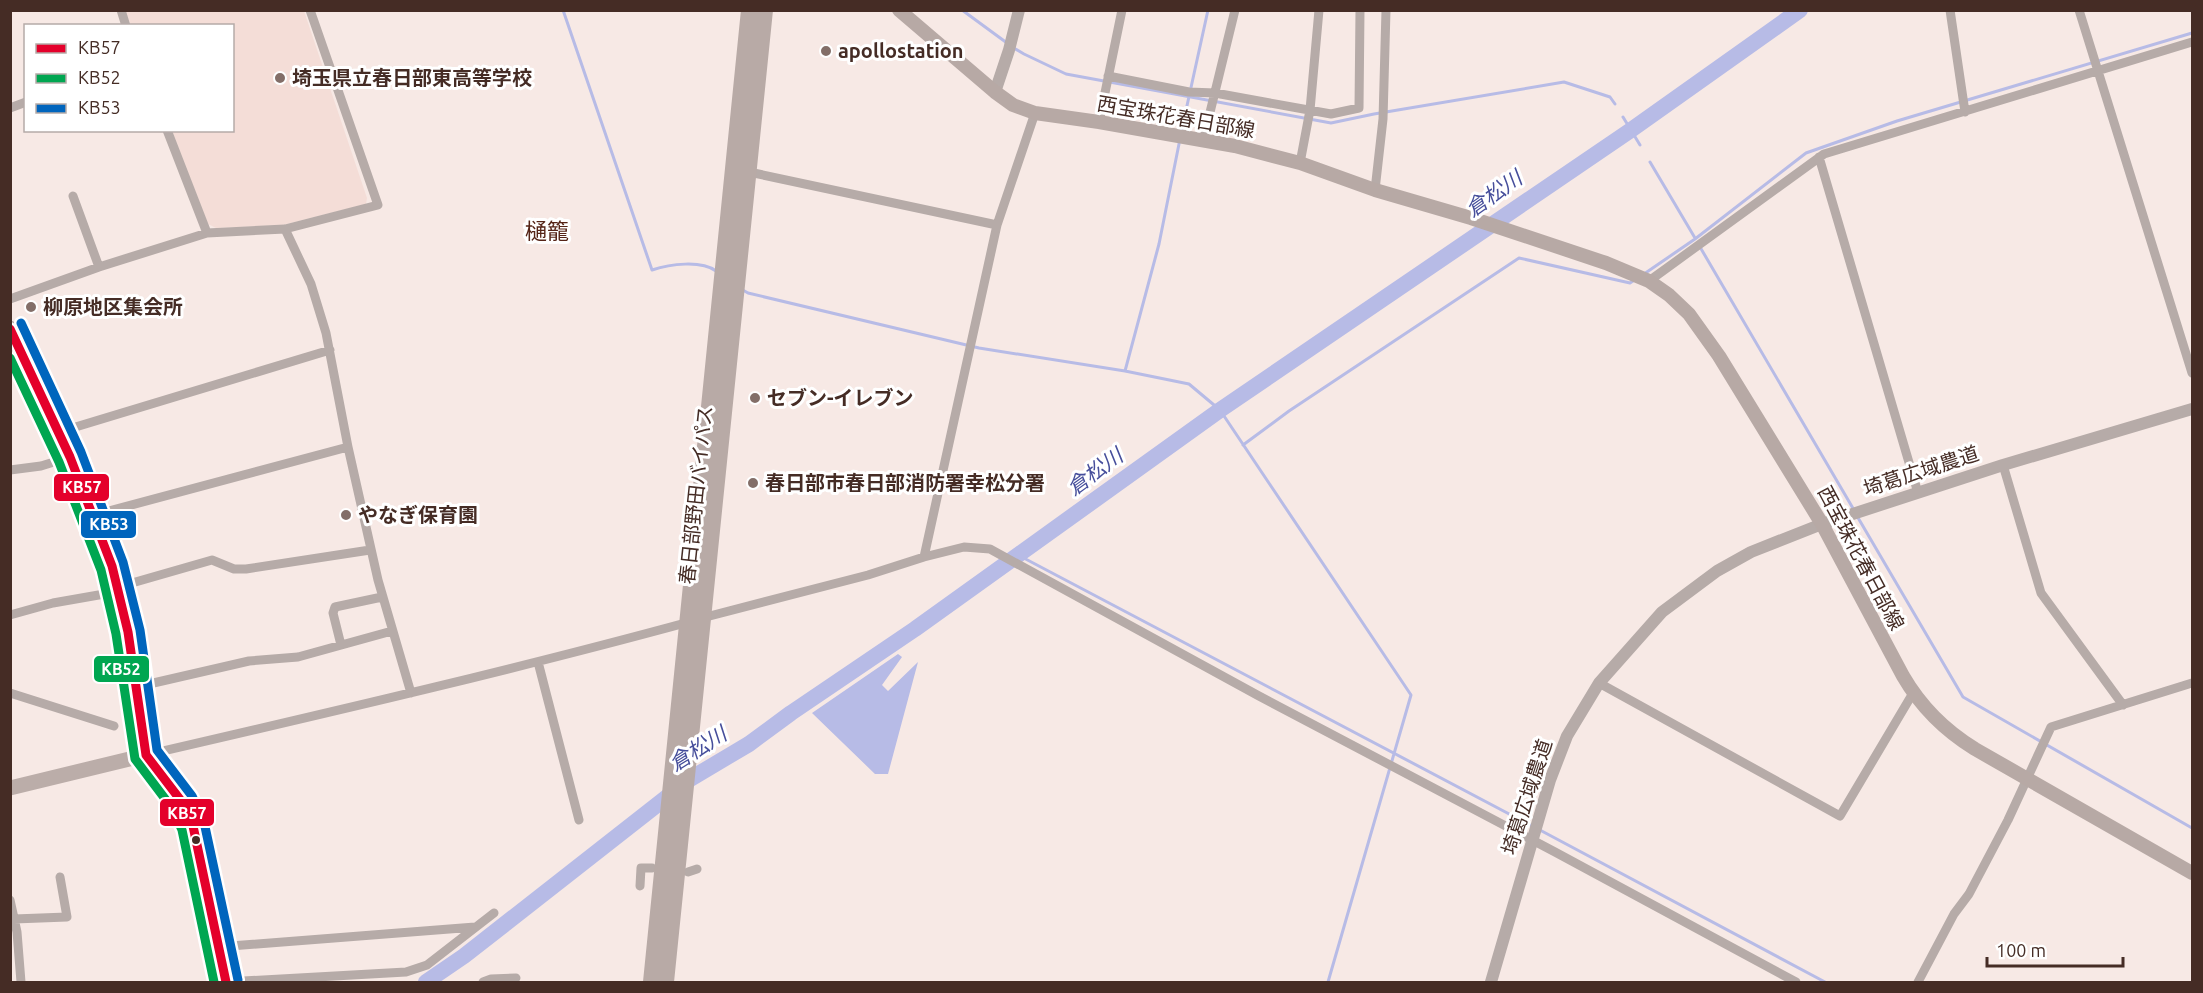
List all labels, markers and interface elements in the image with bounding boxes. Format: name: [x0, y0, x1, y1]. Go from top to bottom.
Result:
legend: [24, 24, 234, 132]
text: KB57: [78, 37, 121, 57]
place label: apollostation: [838, 39, 964, 62]
marker: apollostation: [819, 44, 833, 58]
place label: 埼玉県立春日部東高等学校: [292, 66, 532, 89]
text: KB52: [78, 67, 121, 87]
marker: 埼玉県立春日部東高等学校: [273, 71, 287, 85]
street label: 西宝珠花春日部線: [1095, 91, 1257, 142]
text: KB53: [78, 97, 121, 117]
water label: 倉松川: [1461, 164, 1528, 221]
district label: 樋籠: [525, 218, 569, 243]
place label: 柳原地区集会所: [43, 295, 183, 318]
marker: 柳原地区集会所: [24, 300, 38, 314]
place label: セブン-イレブン: [767, 386, 914, 409]
marker: セブン-イレブン: [748, 391, 762, 405]
street label: 春日部野田バイパス: [675, 404, 716, 585]
street label: 埼葛広域農道: [1860, 441, 1981, 500]
water label: 倉松川: [1062, 442, 1129, 499]
place label: 春日部市春日部消防署幸松分署: [765, 471, 1045, 494]
line badge: KB57: [53, 473, 110, 502]
marker: 春日部市春日部消防署幸松分署: [746, 476, 760, 490]
text: KB57: [62, 478, 102, 496]
street label: 西宝珠花春日部線: [1814, 482, 1909, 634]
place label: やなぎ保育園: [358, 503, 478, 526]
marker: やなぎ保育園: [339, 508, 353, 522]
line badge: KB53: [80, 510, 137, 539]
text: KB53: [89, 515, 129, 533]
line badge: KB52: [93, 655, 150, 683]
text: KB52: [101, 660, 141, 678]
water label: 倉松川: [664, 720, 732, 775]
street label: 埼葛広域農道: [1497, 736, 1556, 857]
line badge: KB57: [159, 798, 215, 827]
text: KB57: [167, 804, 207, 822]
unlabelled marker: [190, 834, 202, 846]
scale bar: [1987, 930, 2124, 968]
text: 100 m: [1996, 940, 2046, 960]

